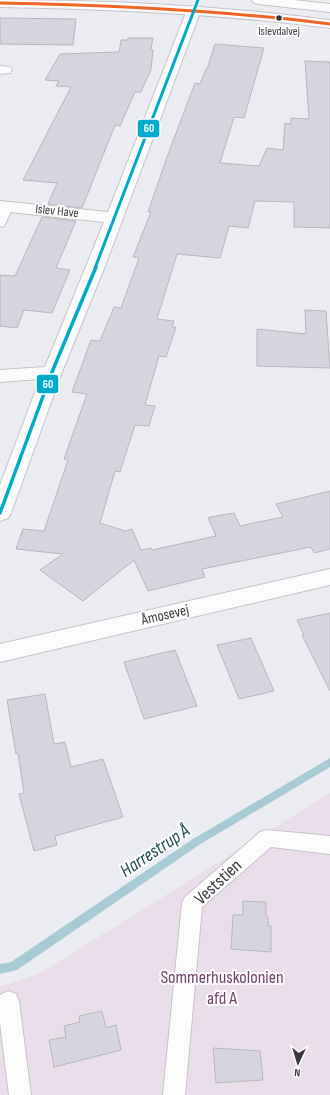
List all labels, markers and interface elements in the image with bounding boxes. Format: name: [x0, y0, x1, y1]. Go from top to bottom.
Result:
marker: Islevdalvej: [274, 13, 284, 23]
place label: Islevdalvej: [258, 24, 300, 39]
line badge: 60: [137, 119, 160, 138]
text: 60: [144, 122, 154, 135]
street label: Islev Have: [34, 201, 80, 221]
line badge: 60: [36, 374, 59, 394]
text: 60: [43, 378, 53, 391]
street label: Åmosevej: [138, 600, 191, 630]
water label: Harrestrup Å: [116, 819, 194, 883]
street label: Veststien: [190, 855, 246, 909]
park label: Sommerhuskolonien afd A: [160, 967, 284, 1009]
north arrow: [278, 1043, 318, 1083]
text: N: [294, 1066, 301, 1079]

